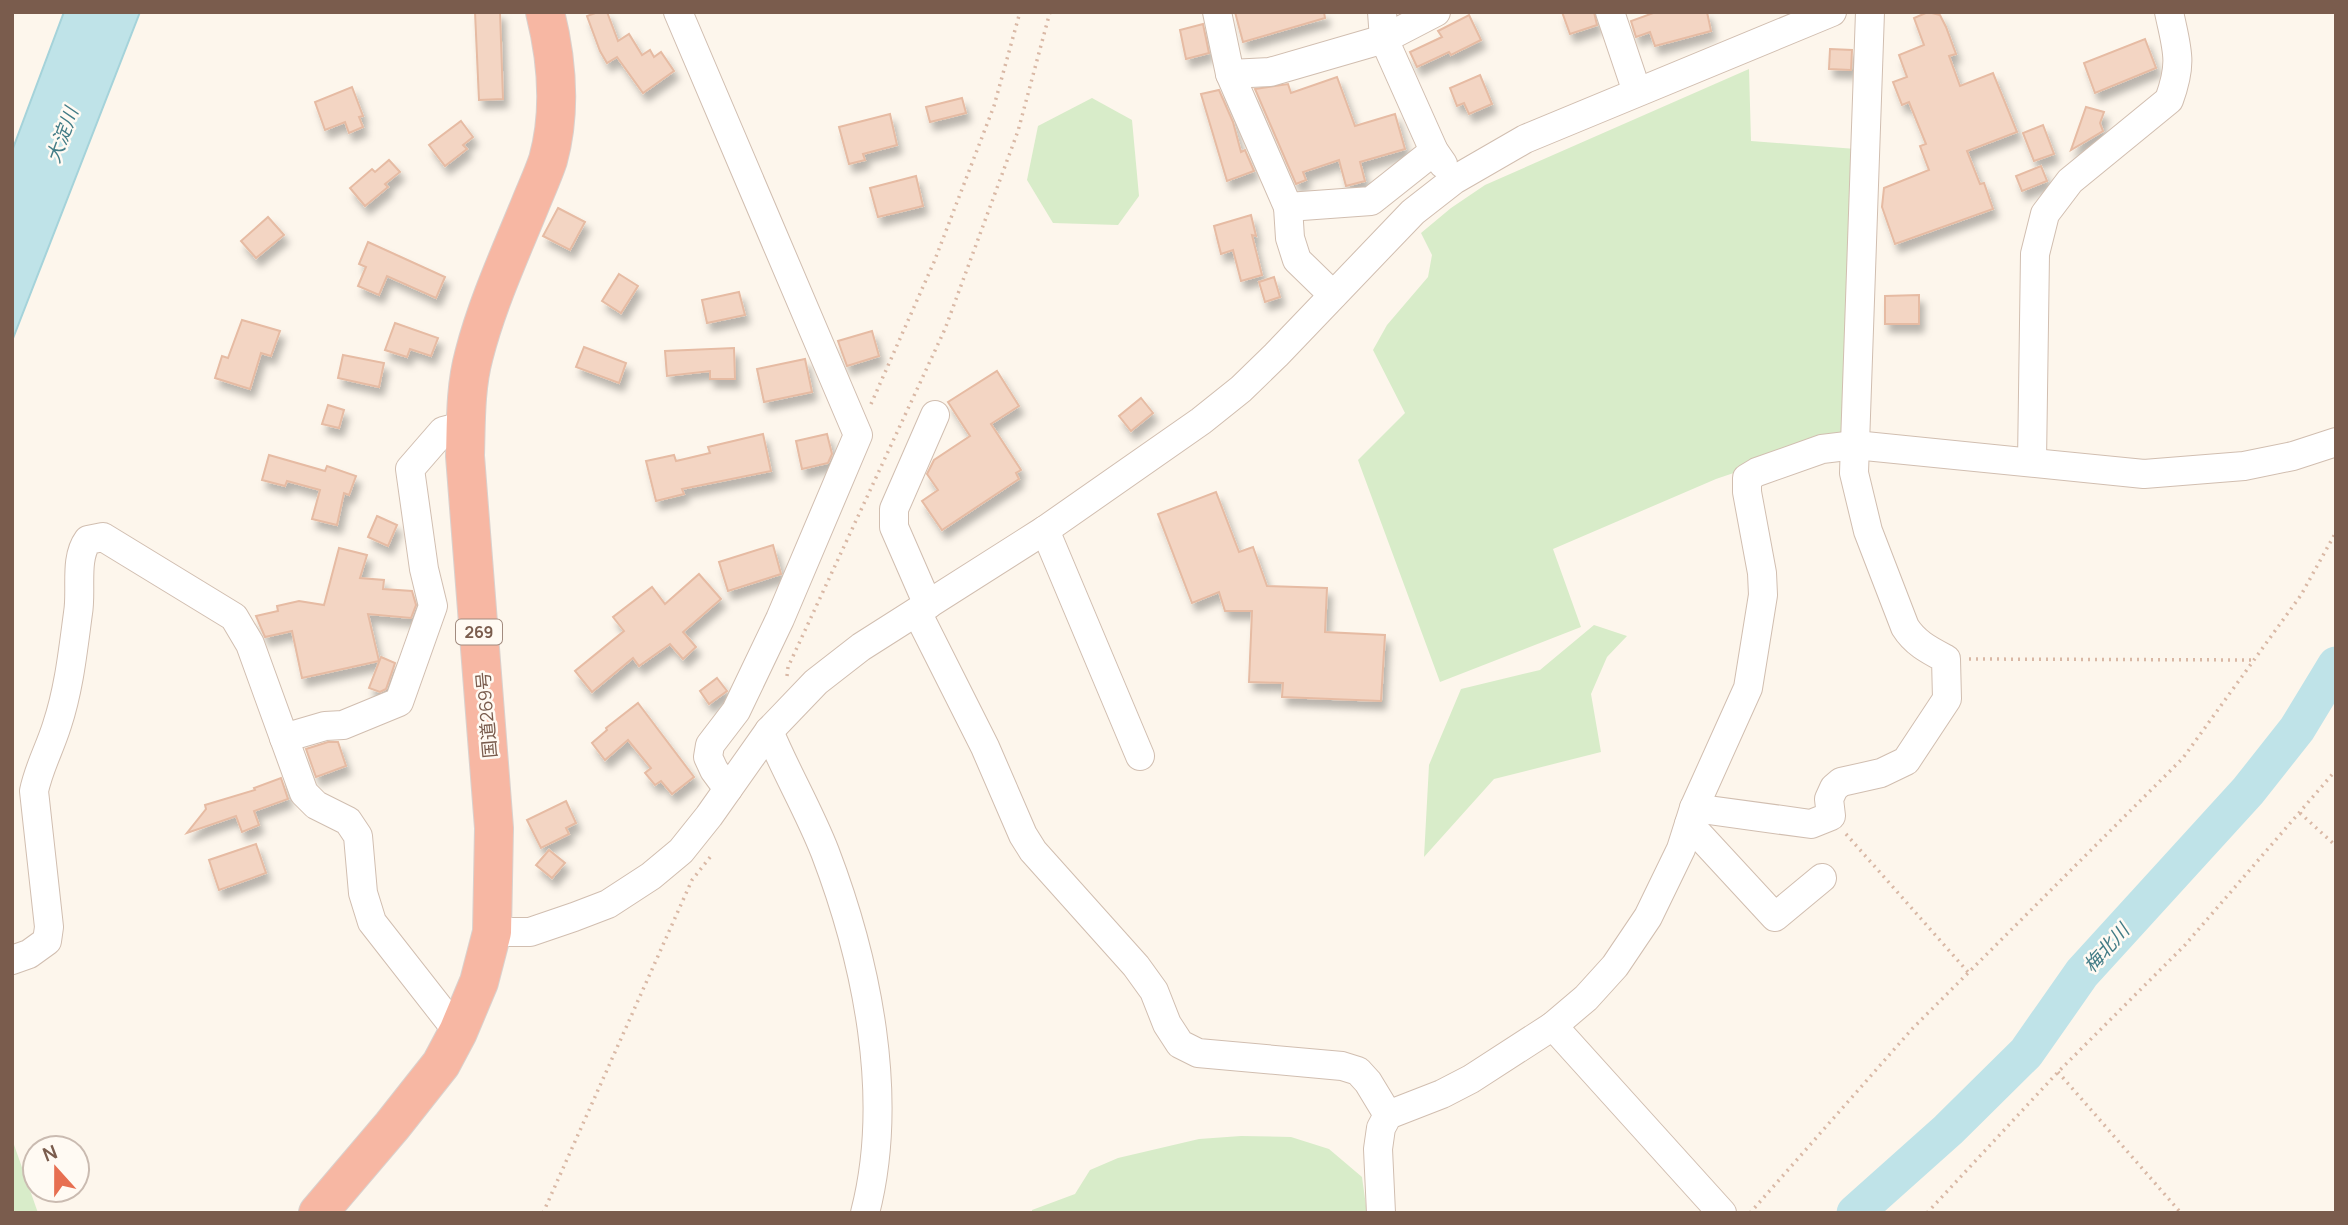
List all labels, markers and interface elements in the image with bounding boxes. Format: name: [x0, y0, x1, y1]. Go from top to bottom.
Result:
water label: 大淀川: [40, 102, 85, 166]
road number: 269: [456, 620, 502, 645]
street label: 国道269号: [470, 671, 502, 759]
water label: 梅北川: [2077, 917, 2136, 978]
north arrow: [21, 1134, 91, 1204]
text: N: [39, 1139, 61, 1168]

